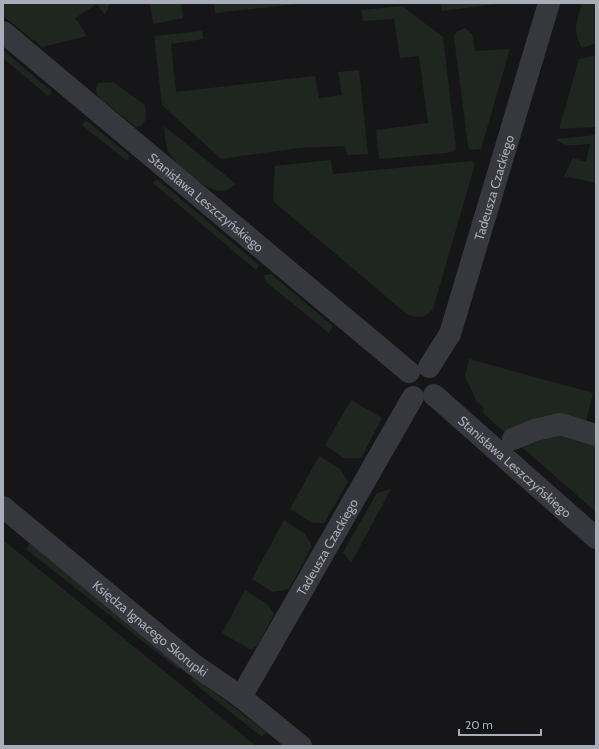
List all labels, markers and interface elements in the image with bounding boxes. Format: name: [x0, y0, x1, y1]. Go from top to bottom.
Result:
street label: Tadeusza Czackiego: [471, 133, 517, 242]
street label: Stanisława Leszczyńskiego: [145, 149, 267, 255]
street label: Stanisława Leszczyńskiego: [455, 412, 575, 521]
street label: Tadeusza Czackiego: [293, 496, 361, 598]
street label: Księdza Ignacego Skorupki: [90, 577, 211, 680]
scale bar: [459, 711, 541, 737]
text: 20 m: [465, 717, 493, 732]

